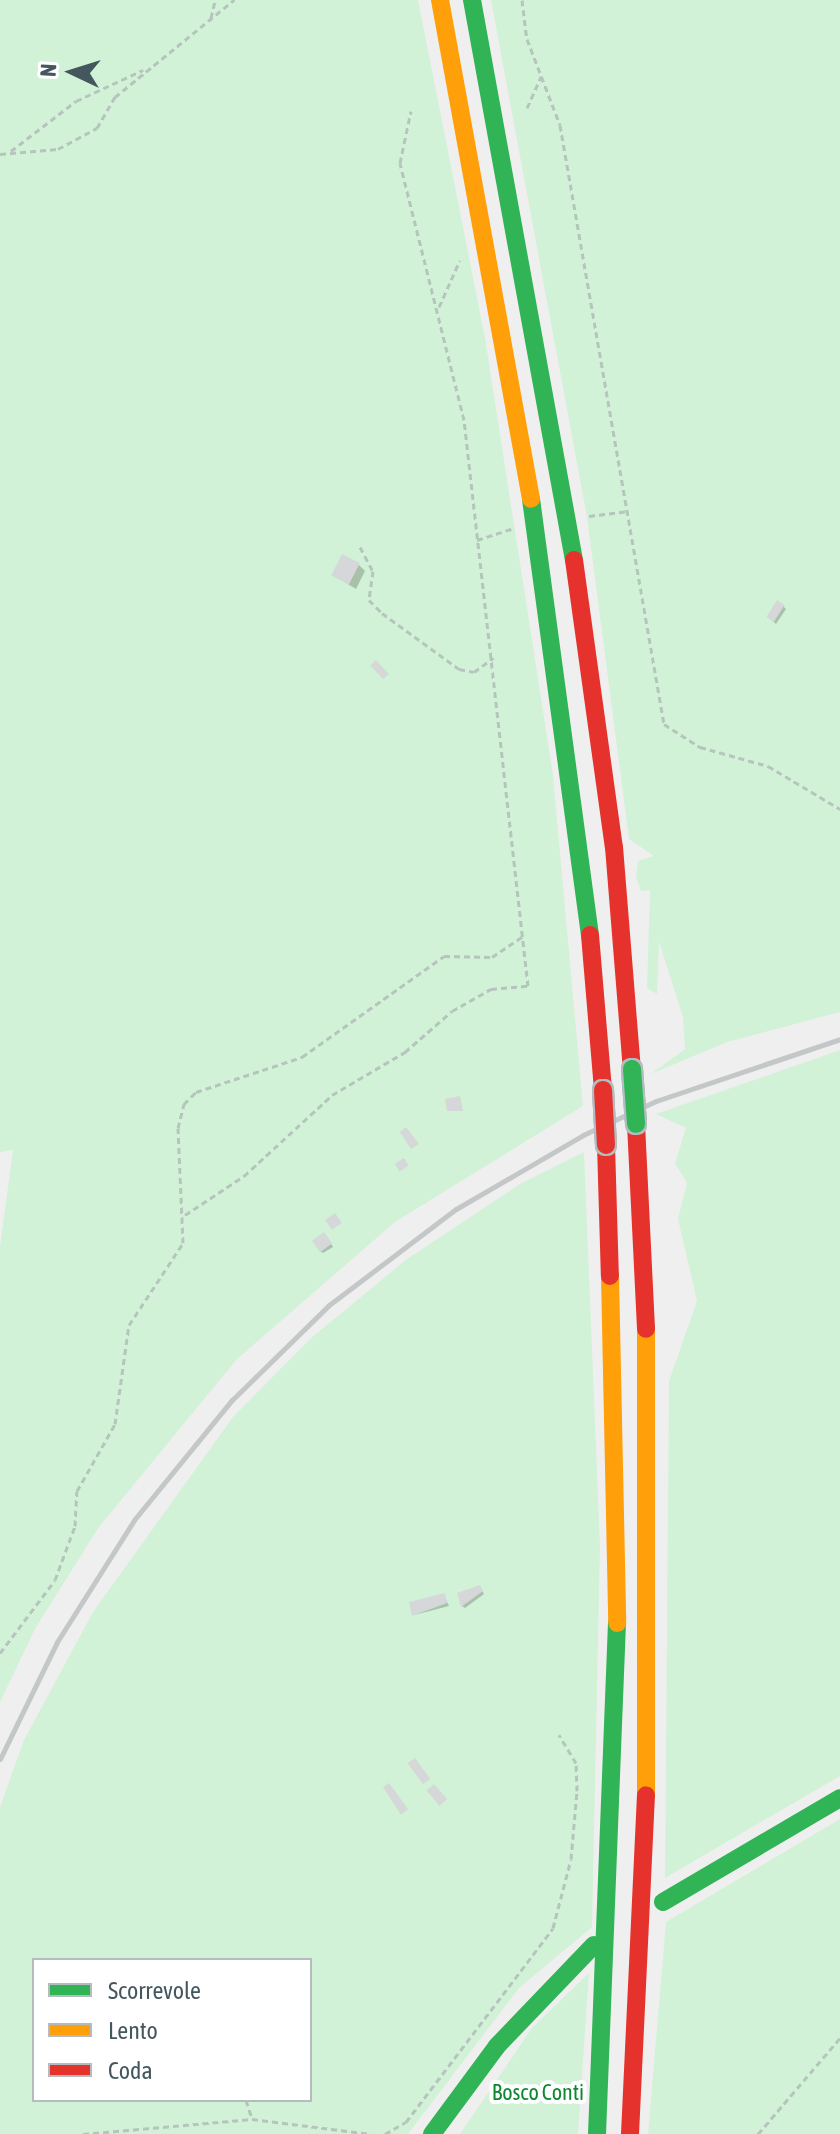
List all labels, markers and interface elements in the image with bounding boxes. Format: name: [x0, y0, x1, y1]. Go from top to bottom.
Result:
north arrow: [32, 32, 112, 112]
text: N: [35, 63, 61, 78]
legend: [32, 1958, 312, 2102]
text: Scorrevole: [108, 1977, 201, 2004]
text: Lento: [108, 2017, 158, 2044]
text: Coda: [108, 2057, 153, 2084]
park label: Bosco Conti: [492, 2080, 584, 2106]

